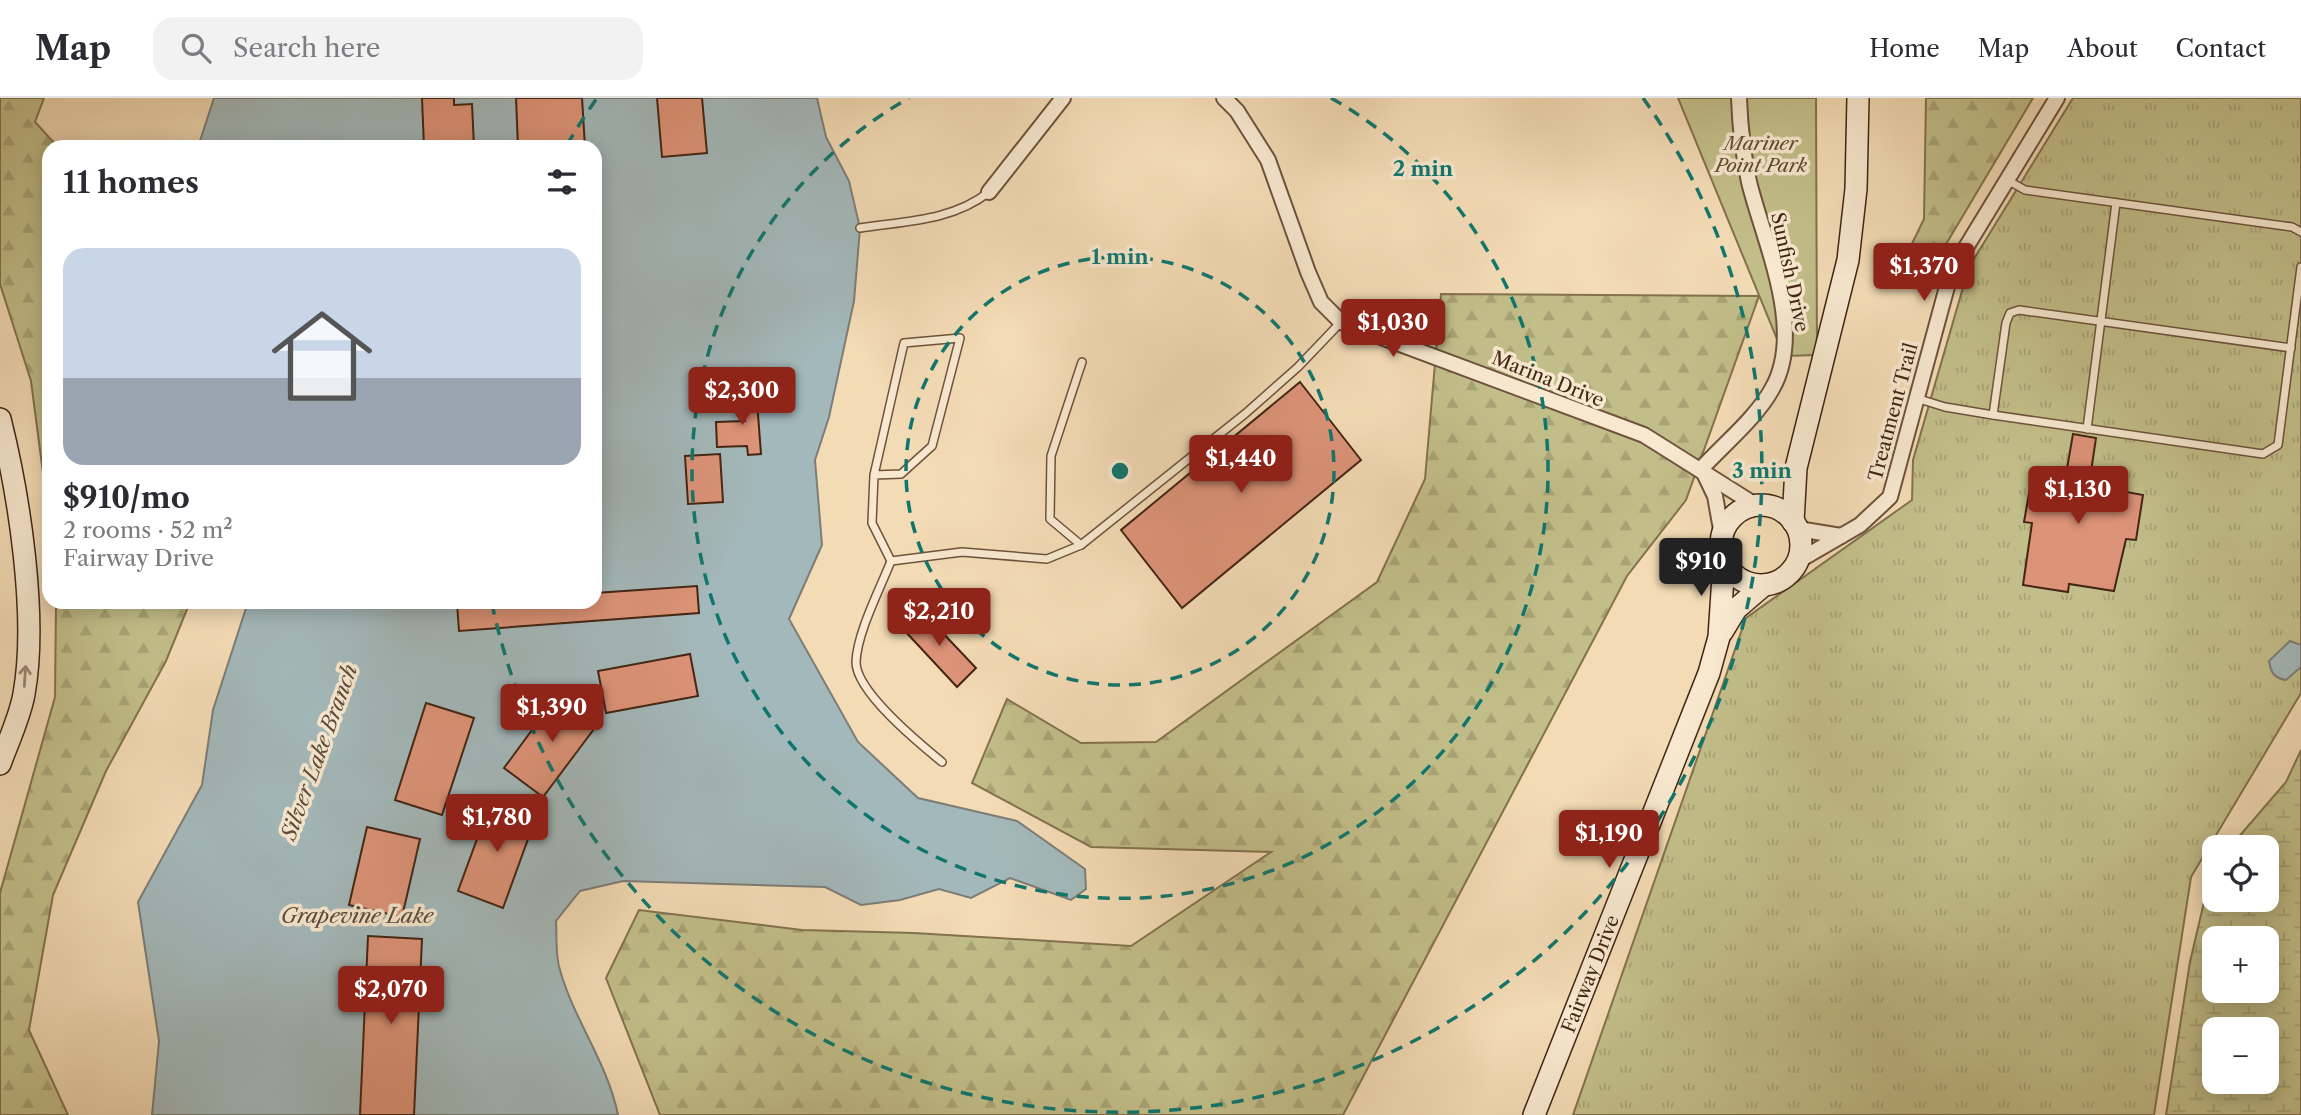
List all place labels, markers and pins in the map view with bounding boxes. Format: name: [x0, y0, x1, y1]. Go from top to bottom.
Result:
pin: $1,370: [1867, 244, 1981, 303]
pin: $1,030: [1336, 300, 1450, 359]
pin: $2,300: [685, 368, 799, 427]
pin: $1,440: [1184, 436, 1298, 495]
centre of rings: [1108, 459, 1132, 483]
pin: $1,130: [2021, 466, 2135, 526]
pin: $910: [1660, 538, 1742, 598]
pin: $2,210: [882, 588, 996, 648]
pin: $1,390: [495, 684, 609, 744]
pin: $1,780: [440, 794, 554, 854]
pin: $1,190: [1552, 810, 1666, 870]
pin: $2,070: [334, 967, 448, 1026]

